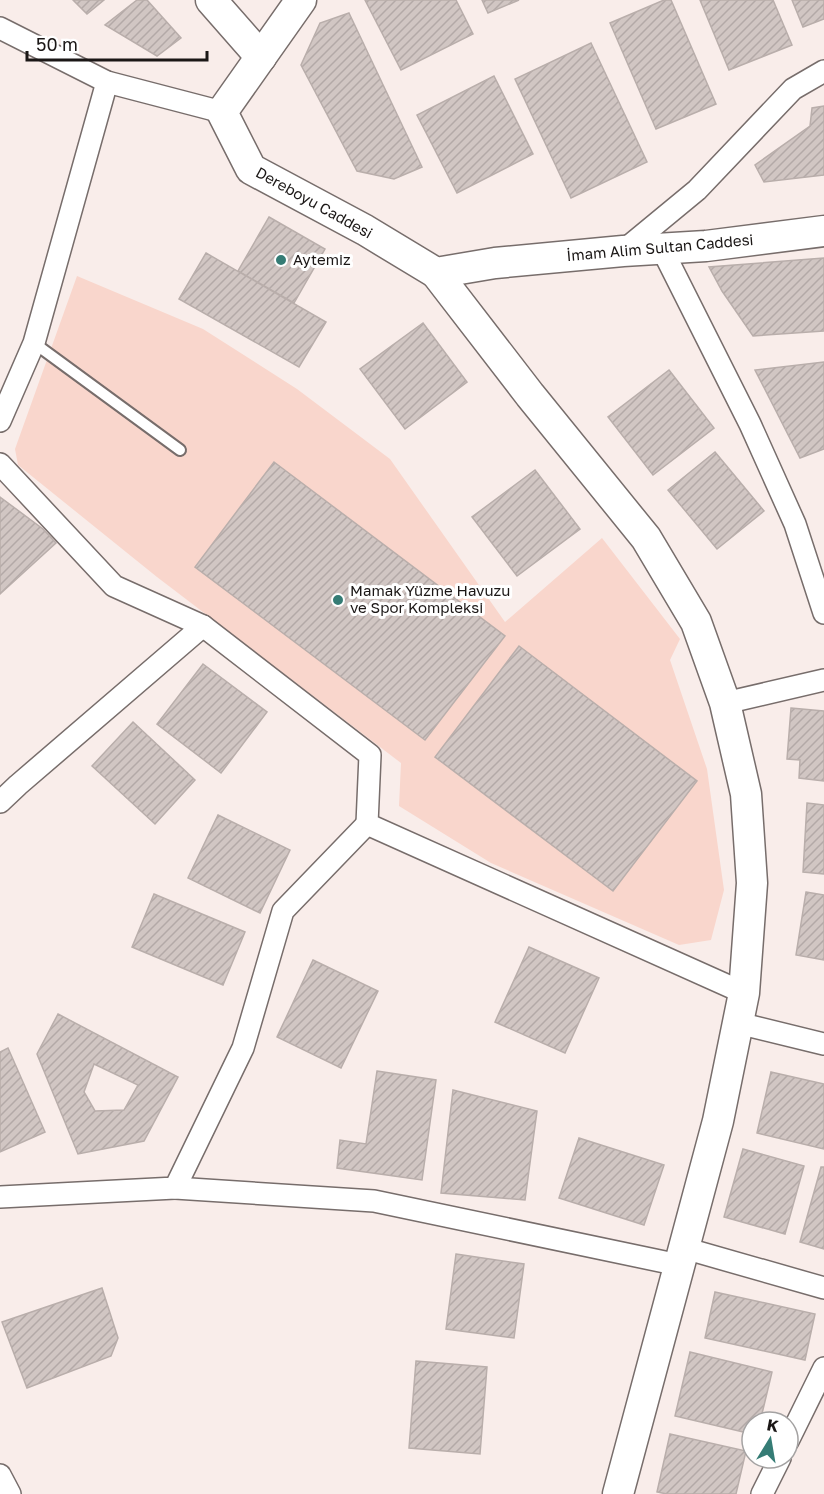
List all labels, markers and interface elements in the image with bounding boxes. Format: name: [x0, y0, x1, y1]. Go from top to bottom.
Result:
scale bar: [27, 24, 207, 62]
text: 50 m: [36, 33, 78, 55]
street label: Dereboyu Caddesi: [253, 163, 376, 242]
street label: İmam Alim Sultan Caddesi: [566, 230, 754, 264]
place label: Aytemiz: [293, 250, 351, 268]
marker: Aytemiz: [274, 253, 288, 267]
place label: Mamak Yüzme Havuzu ve Spor Kompleksi: [350, 581, 510, 616]
marker: Mamak Yüzme Havuzu ve Spor Kompleksi: [331, 593, 345, 607]
north arrow: [740, 1410, 800, 1470]
text: K: [765, 1414, 781, 1436]

